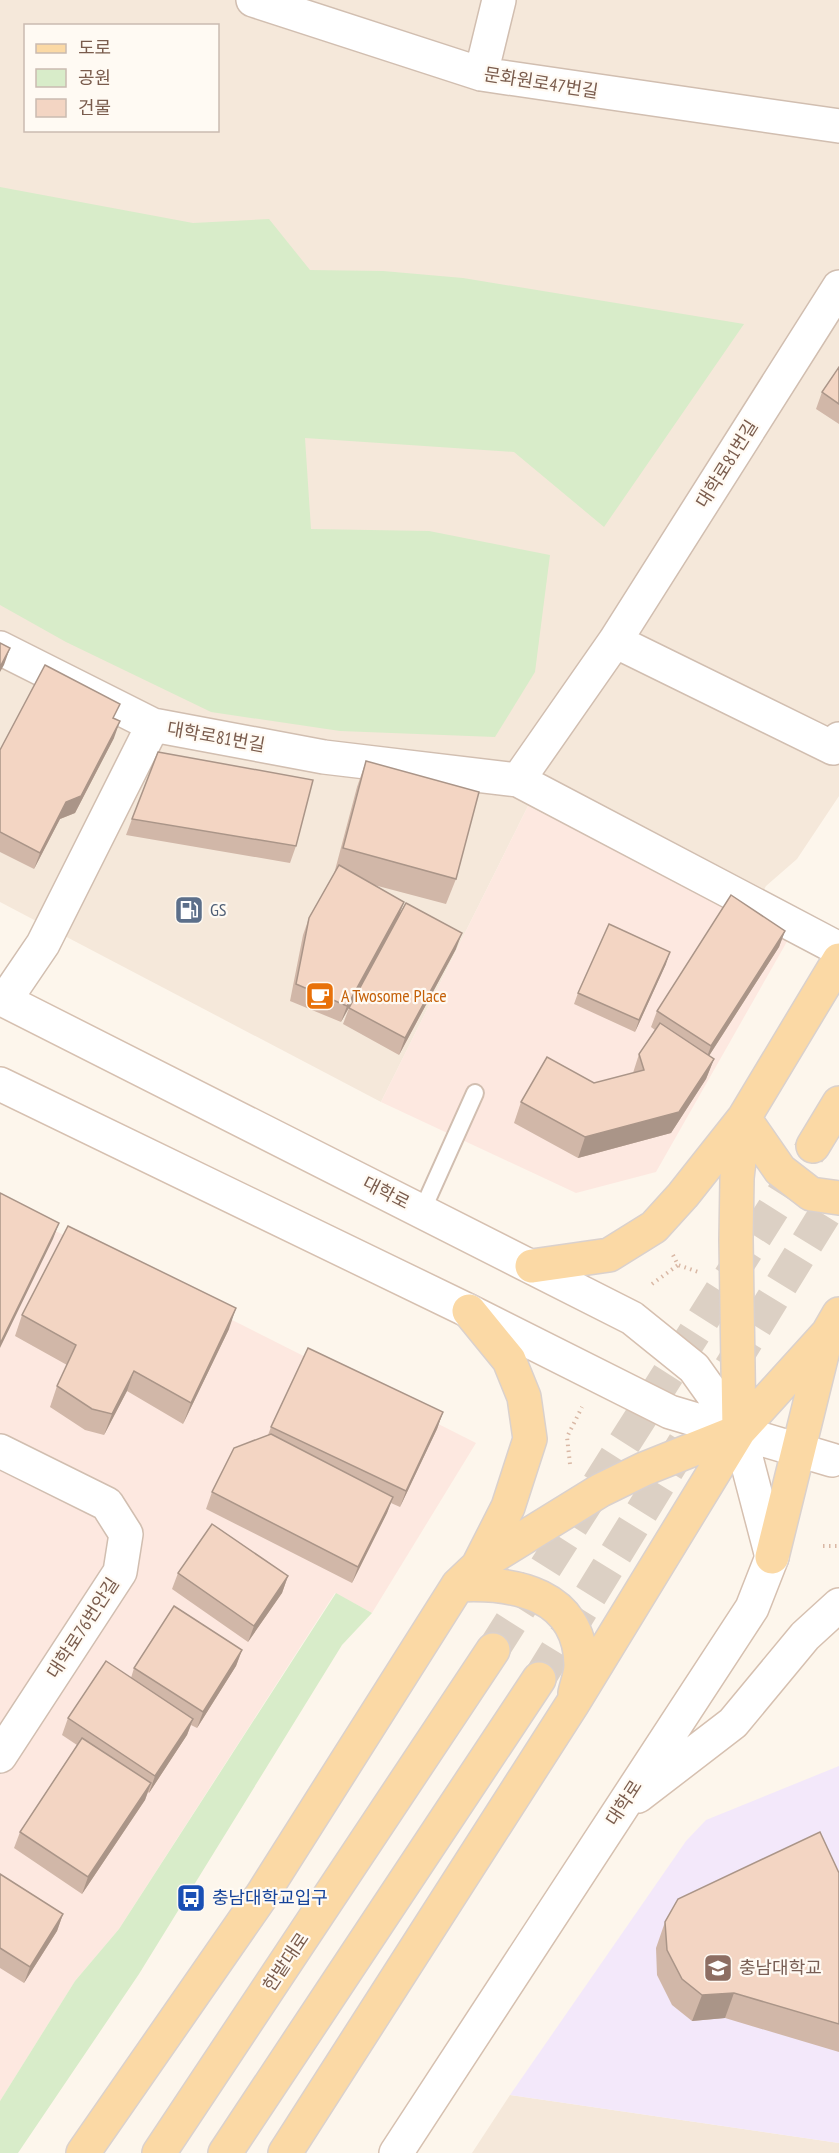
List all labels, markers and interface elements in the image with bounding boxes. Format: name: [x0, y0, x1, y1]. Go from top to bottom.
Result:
legend: [24, 24, 219, 132]
text: 도로: [78, 36, 111, 59]
street label: 문화원로47번길: [482, 62, 600, 103]
text: 공원: [78, 66, 111, 89]
text: 건물: [78, 96, 111, 119]
street label: 대학로81번길: [691, 416, 763, 512]
street label: 대학로81번길: [165, 717, 267, 756]
fuel station icon: GS: [173, 894, 205, 926]
place label: GS: [210, 898, 227, 921]
cafe icon: A Twosome Place: [304, 980, 336, 1012]
place label: A Twosome Place: [341, 984, 447, 1007]
street label: 대학로: [359, 1171, 414, 1214]
street label: 대학로76번안길: [41, 1573, 124, 1682]
street label: 대학로: [600, 1776, 647, 1830]
bus stop icon: 충남대학교입구: [175, 1882, 207, 1914]
place label: 충남대학교입구: [212, 1886, 328, 1909]
street label: 한밭대로: [258, 1928, 314, 1996]
school or university icon: 충남대학교: [702, 1952, 734, 1984]
place label: 충남대학교: [739, 1956, 822, 1979]

